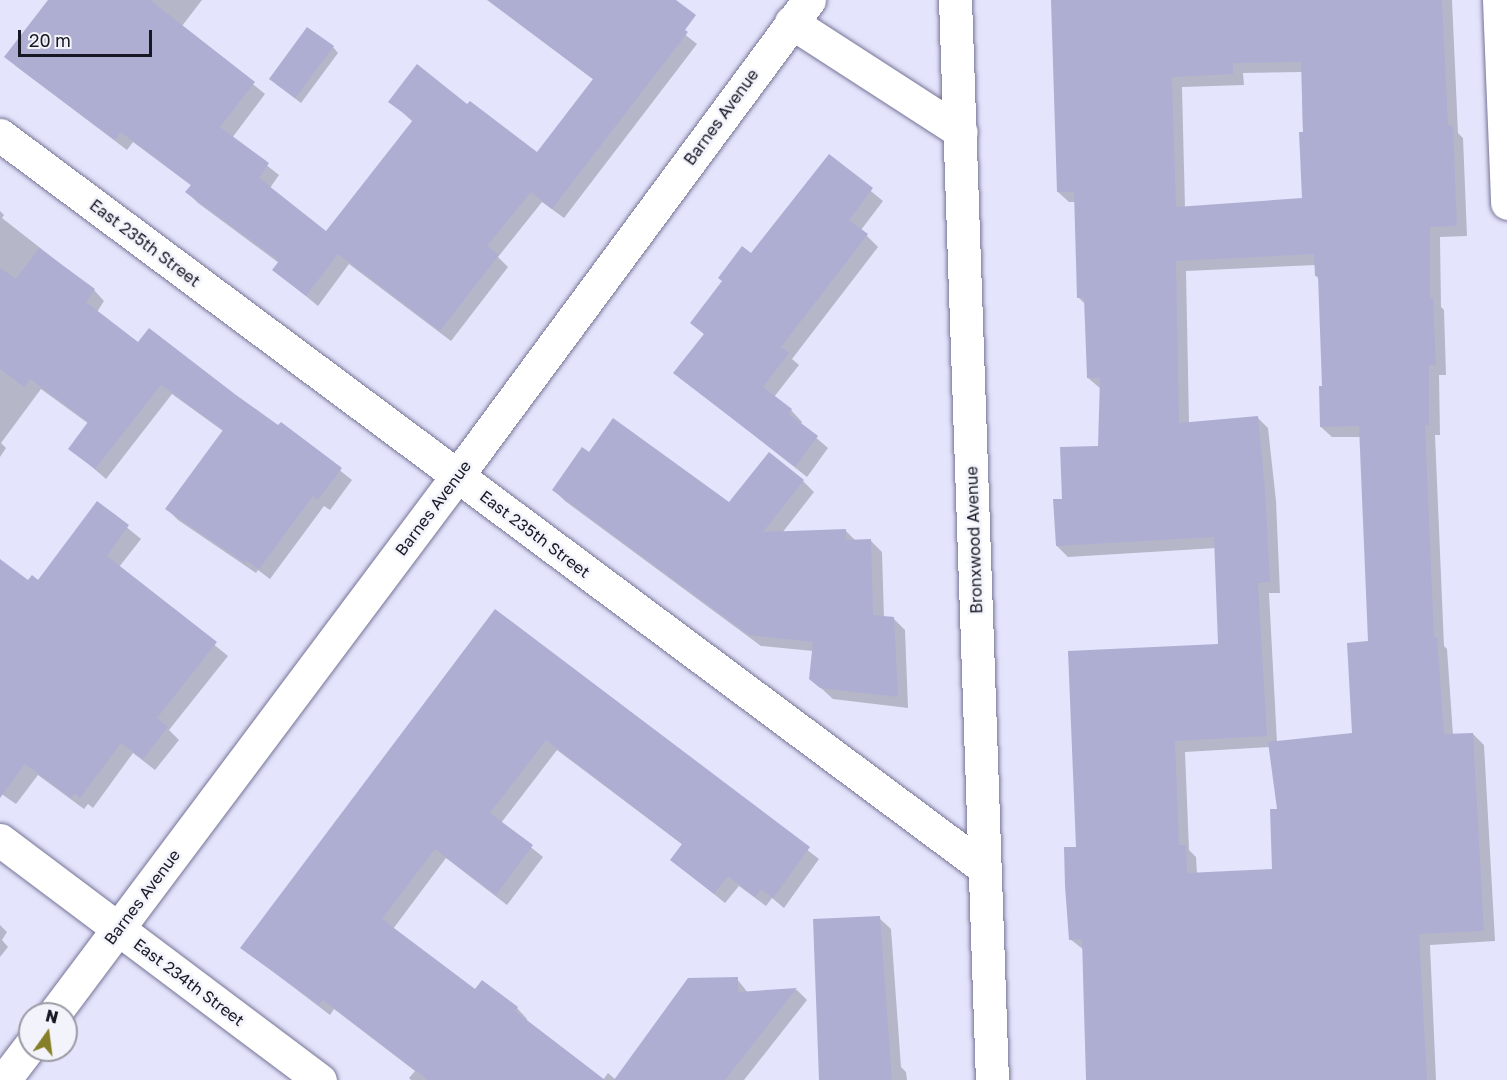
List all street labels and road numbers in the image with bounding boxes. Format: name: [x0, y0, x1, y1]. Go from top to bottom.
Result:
street label: Barnes Avenue: [680, 65, 762, 169]
street label: East 235th Street: [86, 195, 204, 291]
street label: Barnes Avenue: [391, 457, 475, 559]
street label: Bronxwood Avenue: [962, 466, 986, 614]
street label: East 235th Street: [476, 486, 594, 582]
street label: Barnes Avenue: [100, 846, 184, 948]
street label: East 234th Street: [130, 934, 248, 1030]

